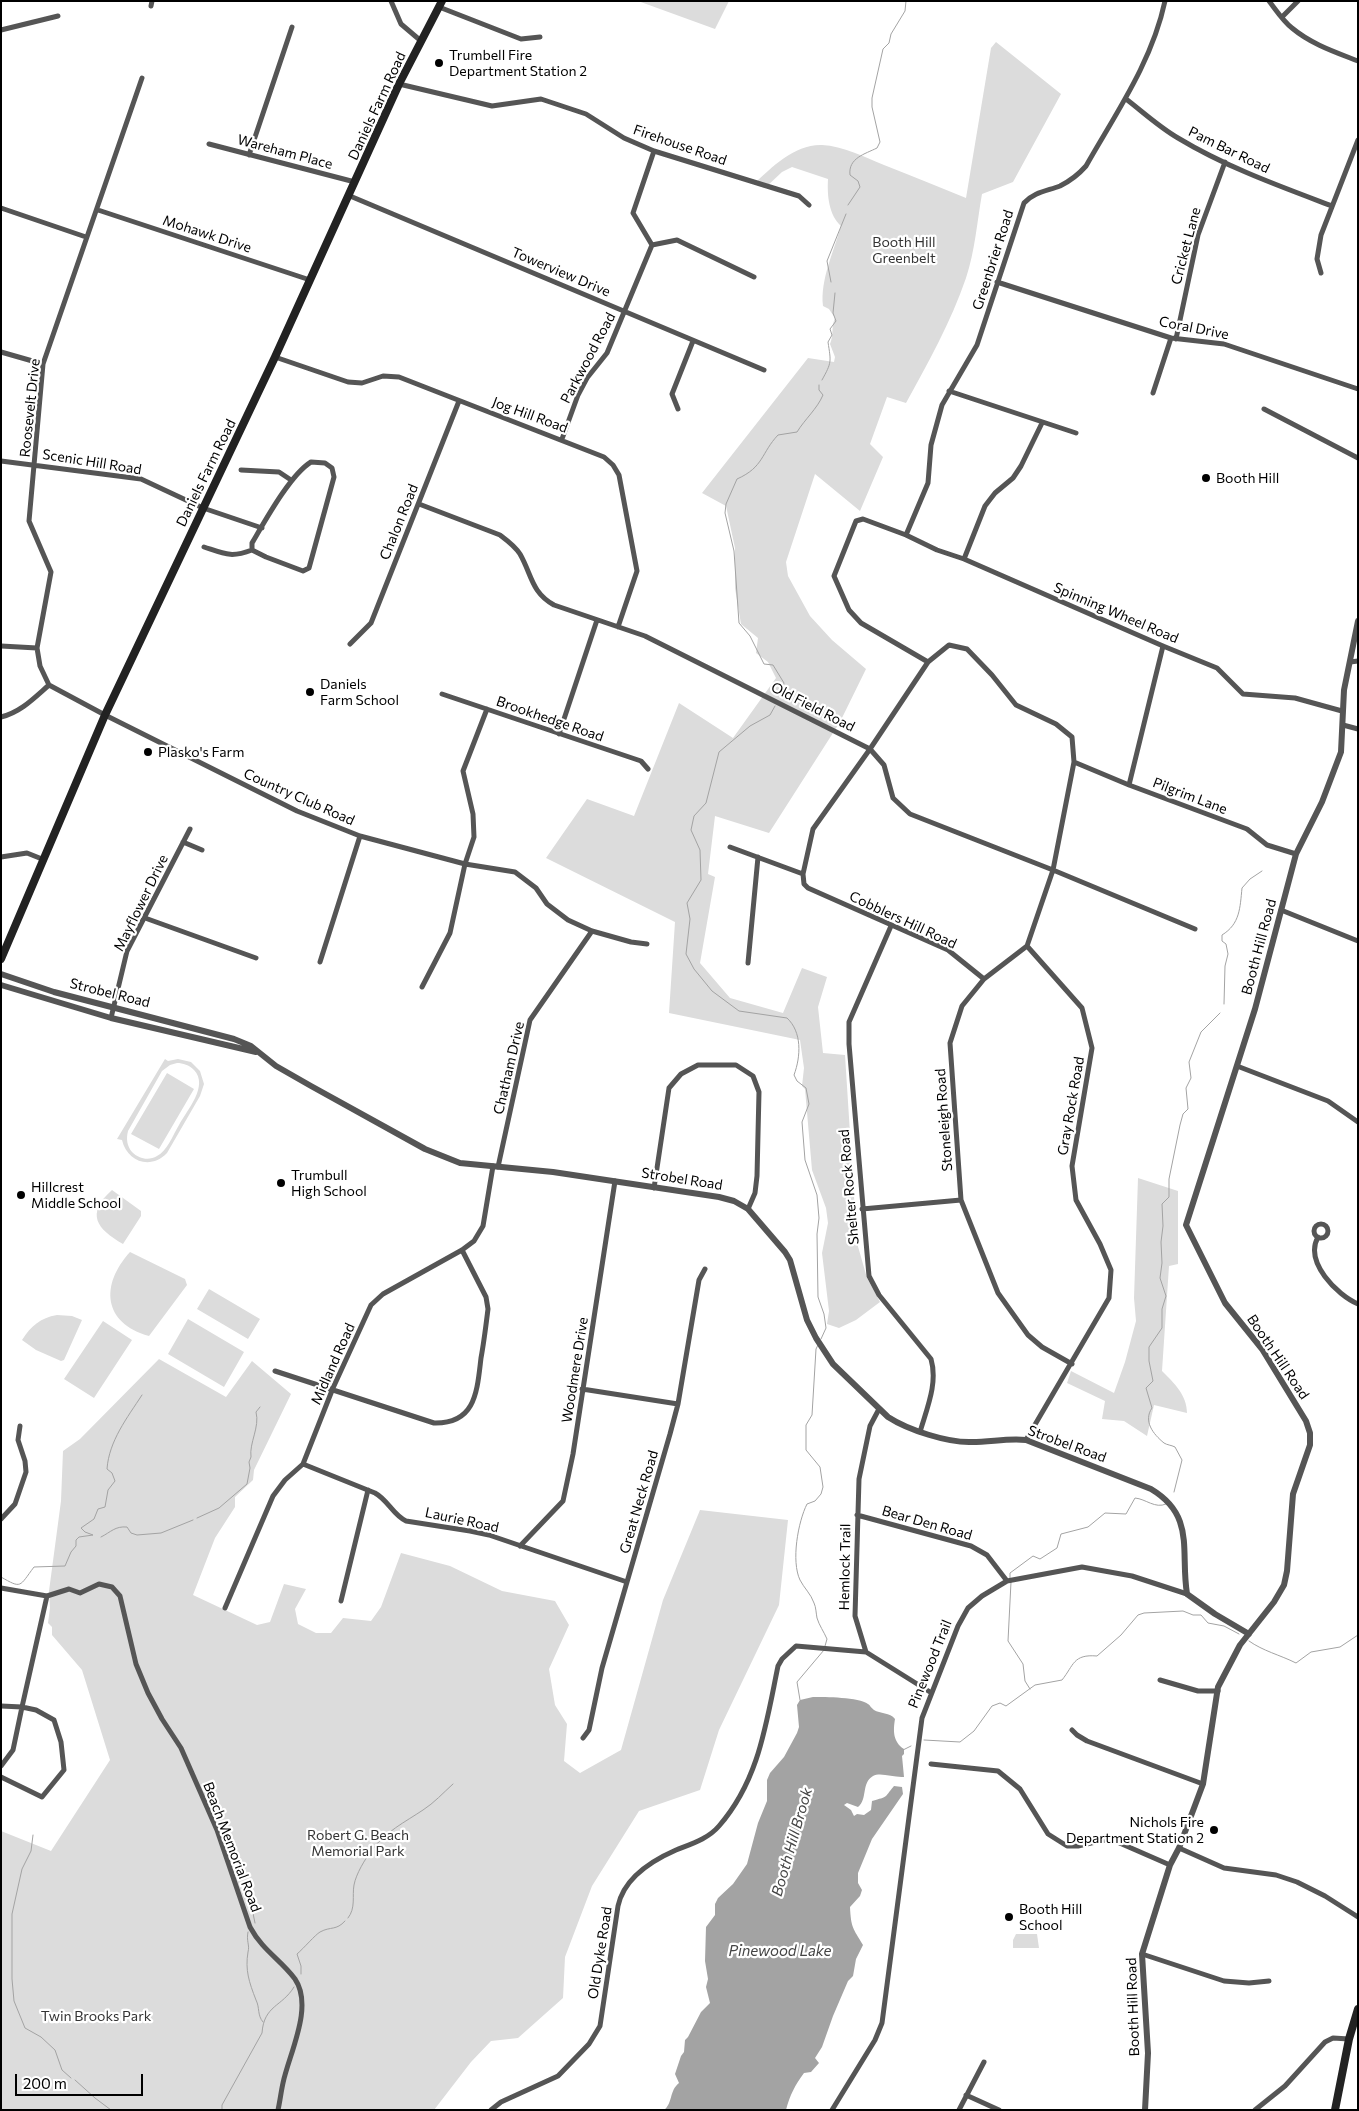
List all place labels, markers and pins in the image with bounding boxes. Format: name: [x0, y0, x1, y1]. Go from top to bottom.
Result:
place label: Trumbell Fire Department Station 2: [449, 47, 587, 80]
marker: Trumbell Fire Department Station 2: [433, 57, 445, 69]
place label: Booth Hill: [1216, 470, 1279, 486]
marker: Booth Hill: [1200, 472, 1212, 484]
place label: Daniels Farm School: [320, 676, 399, 709]
marker: Daniels Farm School: [304, 686, 316, 698]
place label: Plasko's Farm: [158, 744, 244, 760]
marker: Plasko's Farm: [142, 746, 154, 758]
place label: Trumbull High School: [291, 1167, 367, 1200]
marker: Trumbull High School: [275, 1177, 287, 1189]
place label: Hillcrest Middle School: [31, 1179, 121, 1212]
marker: Hillcrest Middle School: [15, 1189, 27, 1201]
place label: Nichols Fire Department Station 2: [1066, 1814, 1204, 1846]
marker: Nichols Fire Department Station 2: [1208, 1824, 1220, 1836]
place label: Booth Hill School: [1019, 1901, 1082, 1934]
marker: Booth Hill School: [1003, 1911, 1015, 1923]

